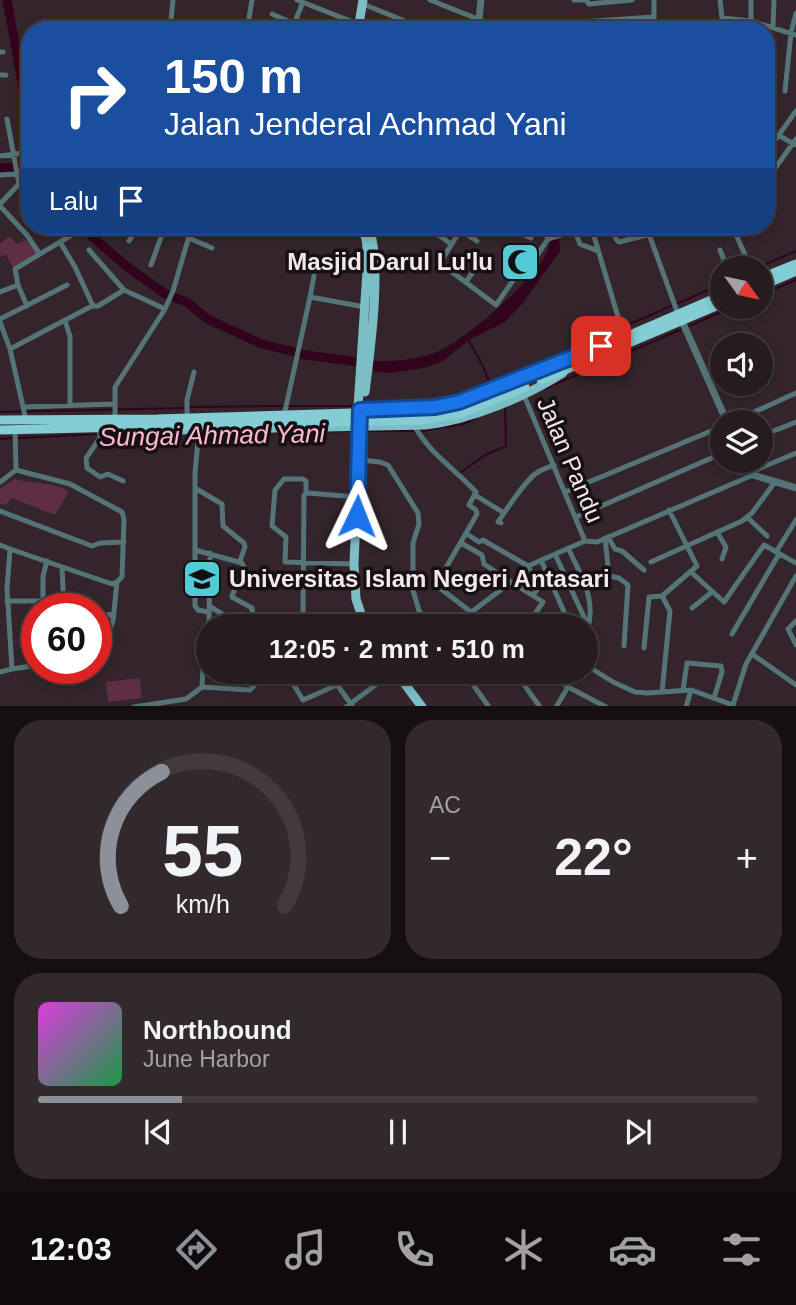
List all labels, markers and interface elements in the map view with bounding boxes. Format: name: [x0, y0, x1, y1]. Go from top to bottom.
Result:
icon: right: [49, 49, 140, 140]
text: 150 m: [164, 49, 303, 103]
text: Jalan Jenderal Achmad Yani: [164, 106, 567, 142]
icon: arrive: [112, 182, 150, 220]
text: Lalu: [49, 186, 98, 216]
mosque icon: Masjid Darul Lu'lu: [499, 241, 541, 283]
place label: Masjid Darul Lu'lu: [287, 248, 493, 275]
north arrow: [710, 256, 774, 318]
map controls: [710, 256, 773, 473]
pin: [571, 316, 631, 376]
icon: arrive: [582, 327, 620, 365]
button: sound: [710, 333, 773, 396]
street label: Jalan Pandu: [532, 393, 609, 527]
button: layers: [710, 410, 773, 473]
water label: Sungai Ahmad Yani: [99, 418, 327, 452]
position arrow: [320, 479, 394, 553]
school or university icon: Universitas Islam Negeri Antasari: [181, 558, 223, 600]
place label: Universitas Islam Negeri Antasari: [229, 565, 610, 592]
speed limit sign: 60: [21, 593, 112, 684]
text: 12:05 · 2 mnt · 510 m: [269, 634, 525, 664]
text: AC: [429, 792, 461, 818]
text: 55: [162, 810, 243, 891]
text: 22°: [554, 828, 633, 886]
text: −: [429, 837, 451, 879]
text: +: [736, 837, 758, 879]
text: km/h: [175, 889, 230, 917]
text: Northbound: [143, 1015, 292, 1045]
text: June Harbor: [143, 1046, 270, 1072]
icon: previous: [139, 1113, 177, 1151]
icon: pause: [379, 1113, 417, 1151]
icon: next: [619, 1113, 657, 1151]
icon: directions: [172, 1225, 221, 1274]
icon: music: [281, 1225, 330, 1274]
icon: phone: [390, 1225, 439, 1274]
icon: climate: [499, 1225, 548, 1274]
icon: car: [608, 1225, 657, 1274]
icon: filters: [717, 1225, 766, 1274]
text: 12:03: [30, 1231, 112, 1267]

